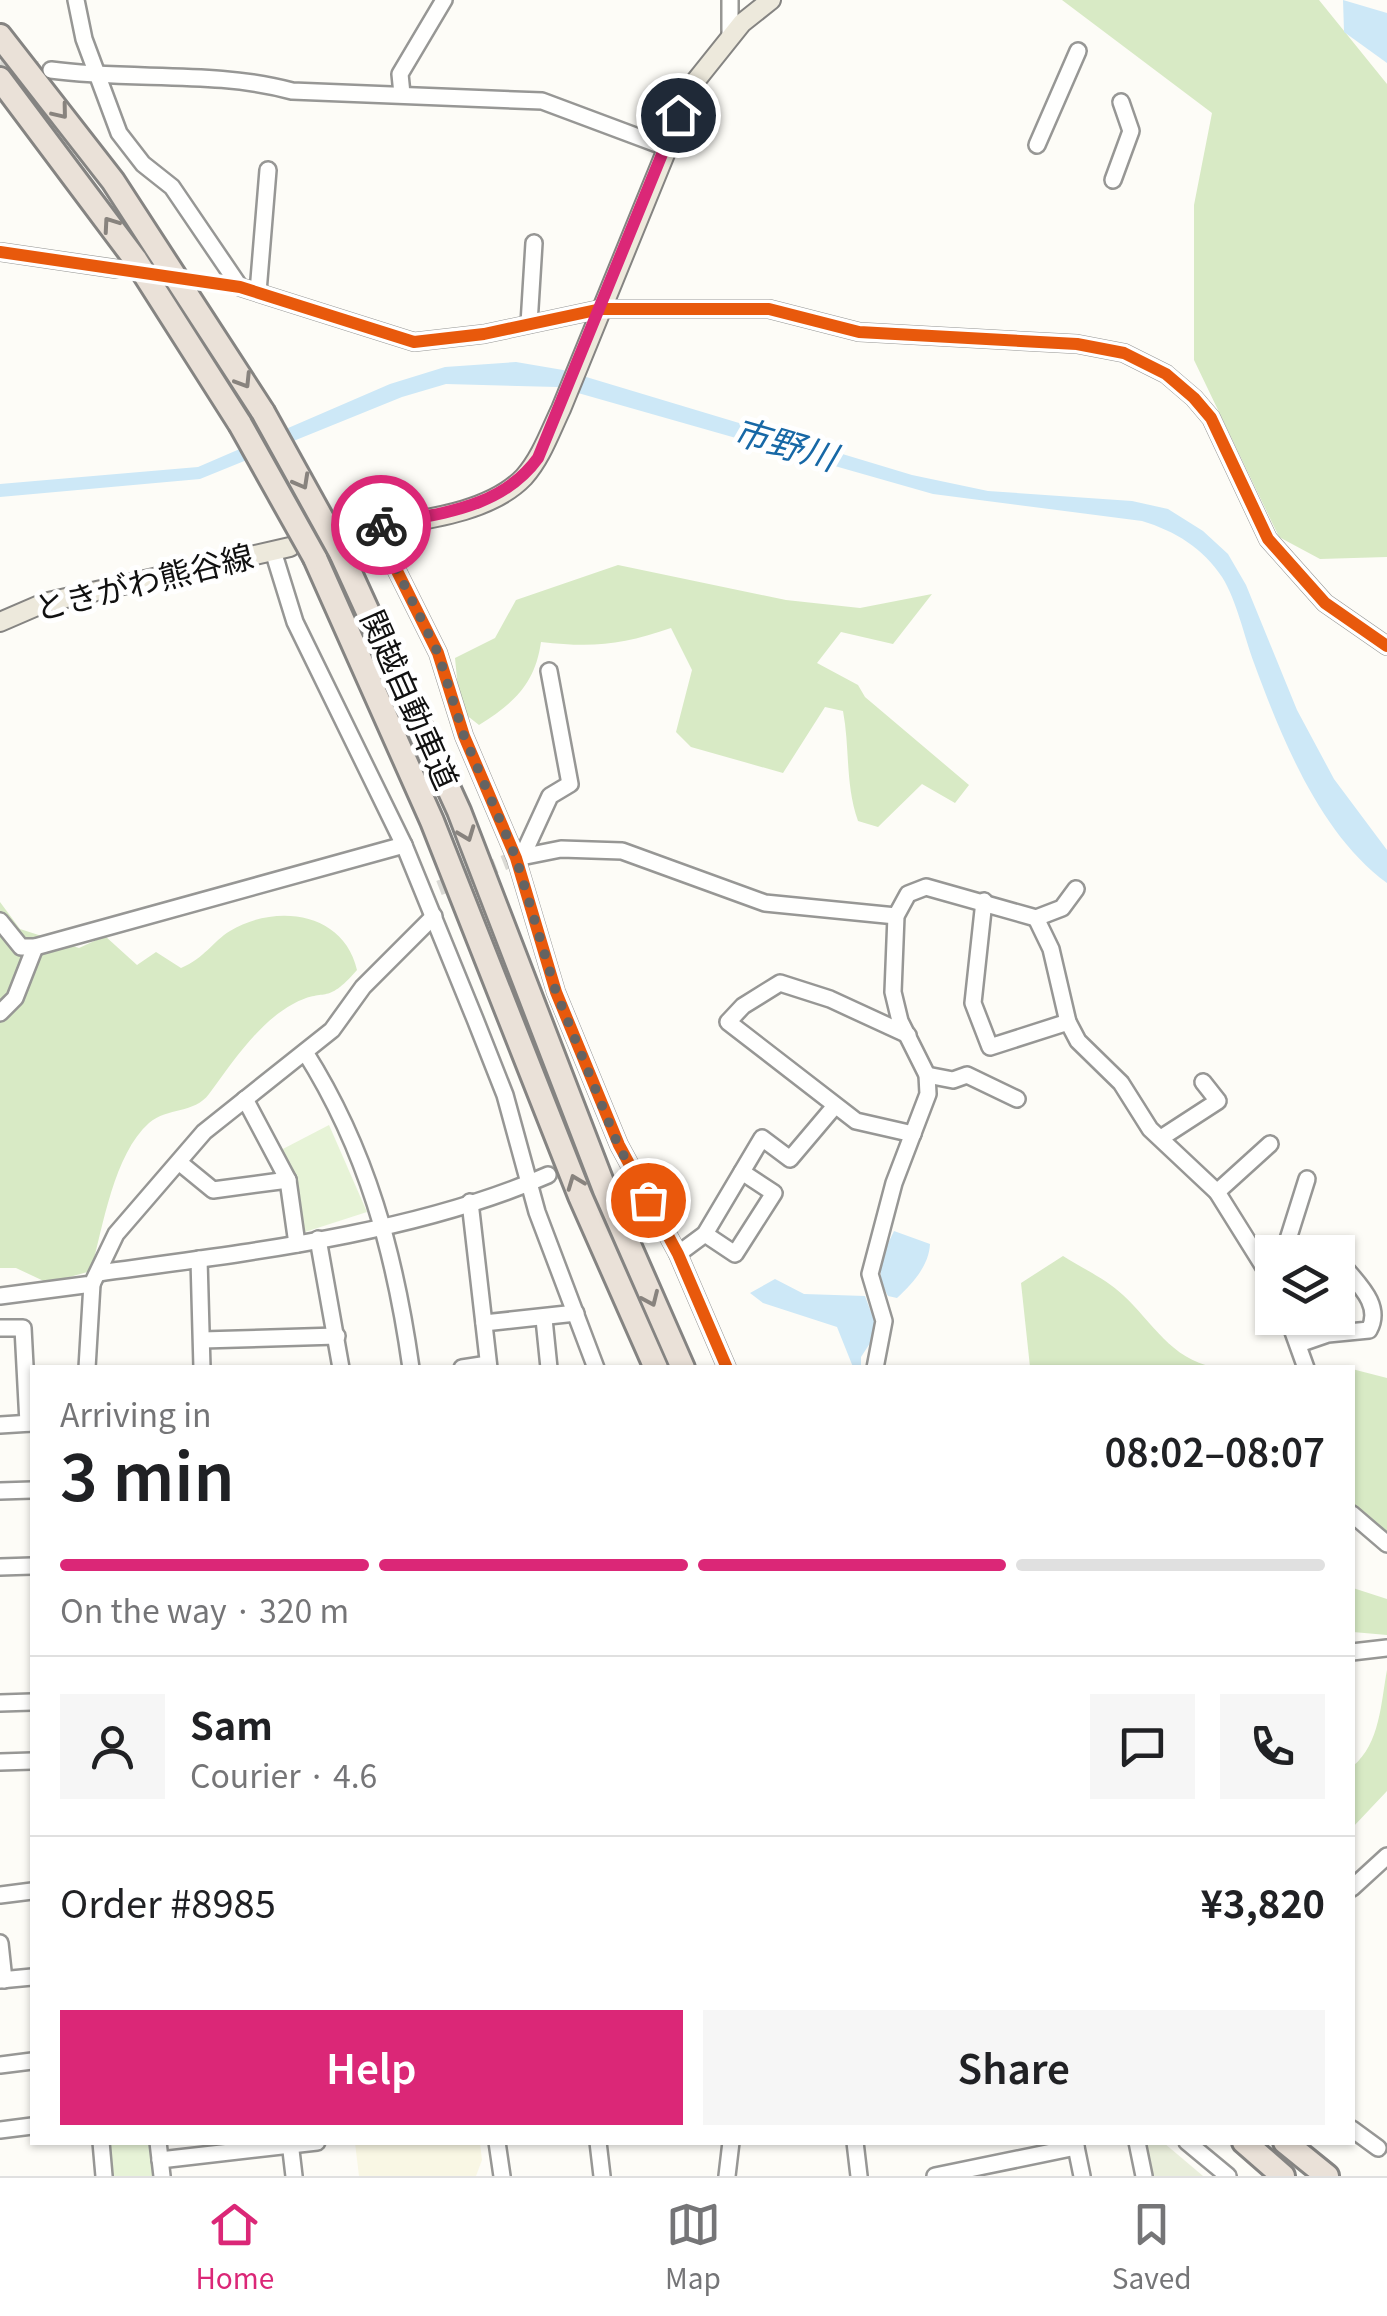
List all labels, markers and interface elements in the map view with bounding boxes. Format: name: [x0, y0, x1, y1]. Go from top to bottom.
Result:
pin: [636, 73, 721, 158]
icon: home: [651, 88, 706, 143]
one-way arrow: [50, 101, 67, 119]
one-way arrow: [104, 217, 122, 236]
one-way arrow: [232, 370, 251, 388]
water label: 市野川: [728, 403, 847, 482]
one-way arrow: [290, 472, 310, 490]
courier: [331, 475, 431, 575]
icon: bike: [354, 498, 409, 553]
street label: ときがわ熊谷線: [29, 531, 258, 630]
street label: 関越自動車道: [352, 602, 472, 796]
one-way arrow: [455, 824, 476, 841]
pin: [606, 1158, 691, 1243]
icon: bag: [621, 1173, 676, 1228]
one-way arrow: [566, 1174, 587, 1191]
map controls: [1255, 1235, 1355, 1335]
button: layers: [1255, 1235, 1355, 1335]
one-way arrow: [639, 1289, 659, 1307]
text: Arriving in: [60, 1390, 212, 1436]
text: 08:02–08:07: [1104, 1423, 1325, 1478]
text: 3 min: [60, 1426, 235, 1520]
text: On the way · 320 m: [60, 1586, 349, 1632]
button: person: [60, 1694, 165, 1799]
button: chat: [1090, 1694, 1195, 1799]
button: phone: [1220, 1694, 1325, 1799]
text: Sam: [190, 1696, 273, 1751]
text: Courier · 4.6: [190, 1751, 377, 1797]
text: Order #8985: [60, 1874, 276, 1929]
text: ¥3,820: [1201, 1874, 1325, 1929]
button: Help: [60, 2010, 683, 2125]
button: Share: [703, 2010, 1325, 2125]
tab: Home: [195, 2197, 274, 2297]
tab: Map: [665, 2197, 721, 2297]
tab: Saved: [1112, 2197, 1192, 2297]

